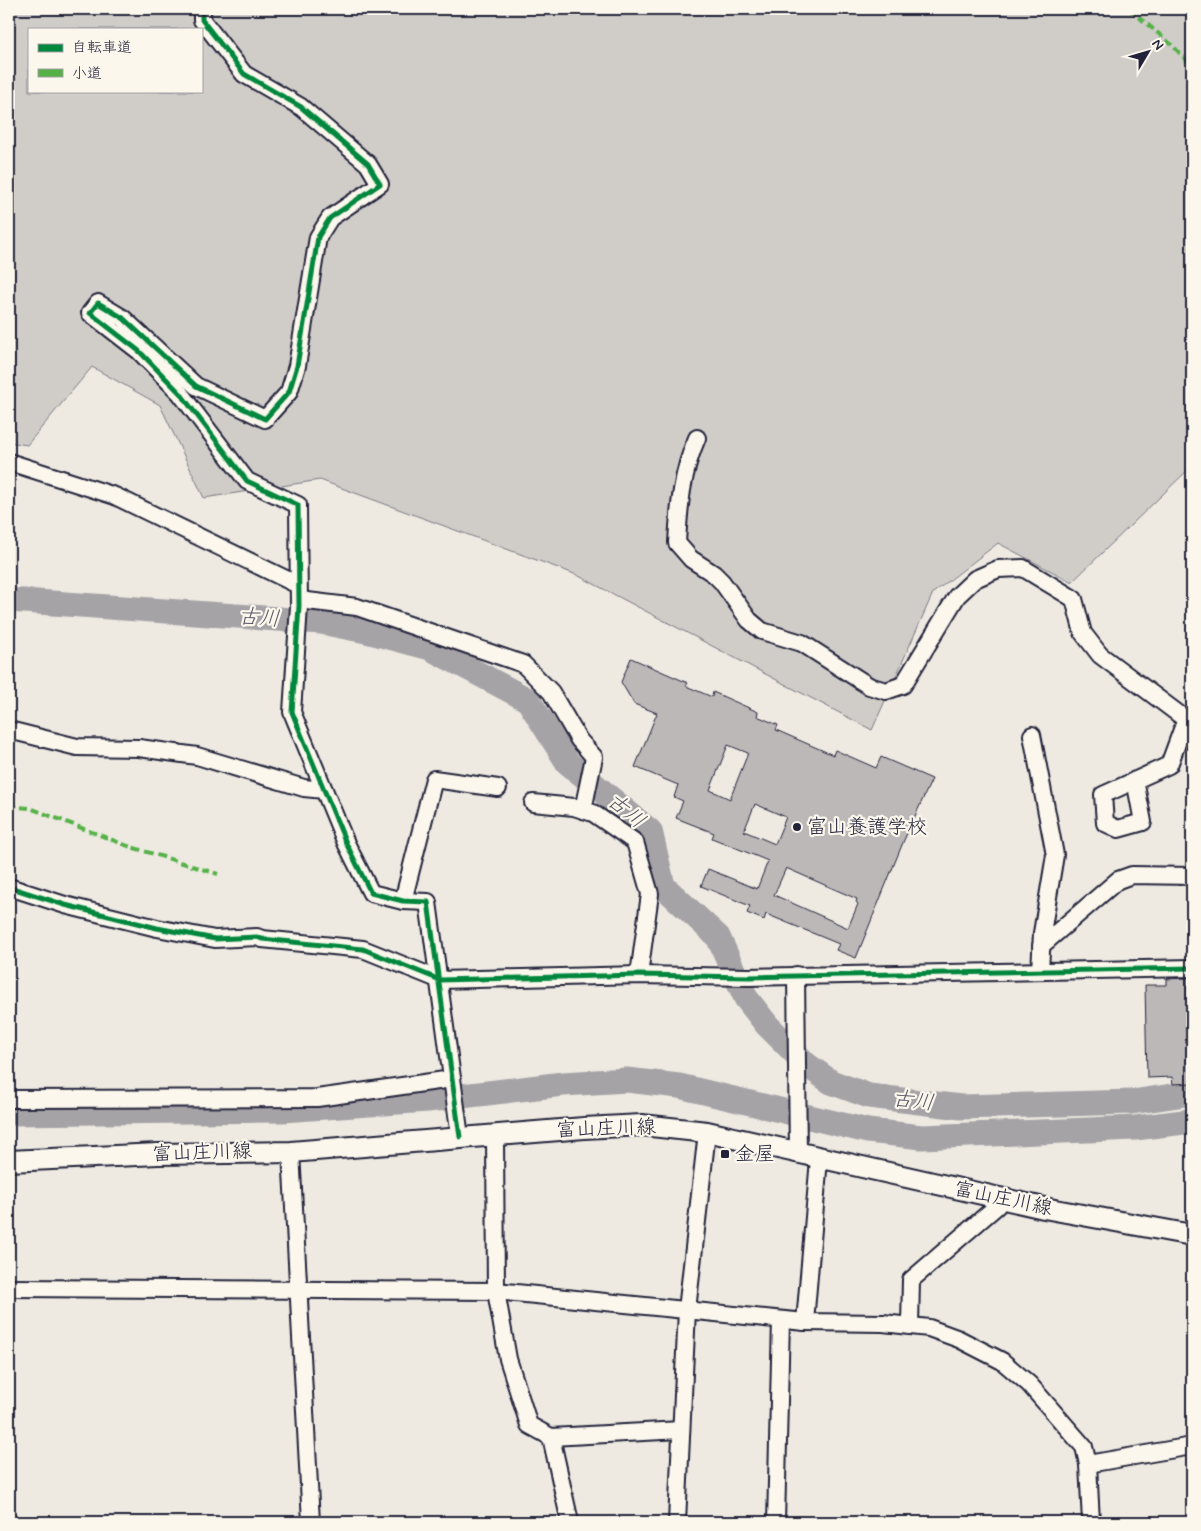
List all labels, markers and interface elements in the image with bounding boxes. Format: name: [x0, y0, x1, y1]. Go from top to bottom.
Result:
legend: [28, 28, 202, 92]
north arrow: [1124, 28, 1174, 78]
text: N: [1147, 35, 1167, 54]
text: 自転車道: [72, 38, 132, 58]
text: 小道: [72, 64, 102, 84]
water label: 古川: [237, 603, 281, 633]
water label: 古川: [601, 787, 651, 835]
place label: 富山養護学校: [807, 814, 927, 841]
marker: 富山養護学校: [791, 821, 803, 833]
water label: 古川: [890, 1085, 936, 1117]
street label: 富山庄川線: [556, 1114, 656, 1144]
street label: 富山庄川線: [152, 1138, 252, 1168]
place label: 金屋: [735, 1141, 775, 1168]
marker: 金屋: [719, 1148, 731, 1160]
street label: 富山庄川線: [951, 1175, 1055, 1223]

